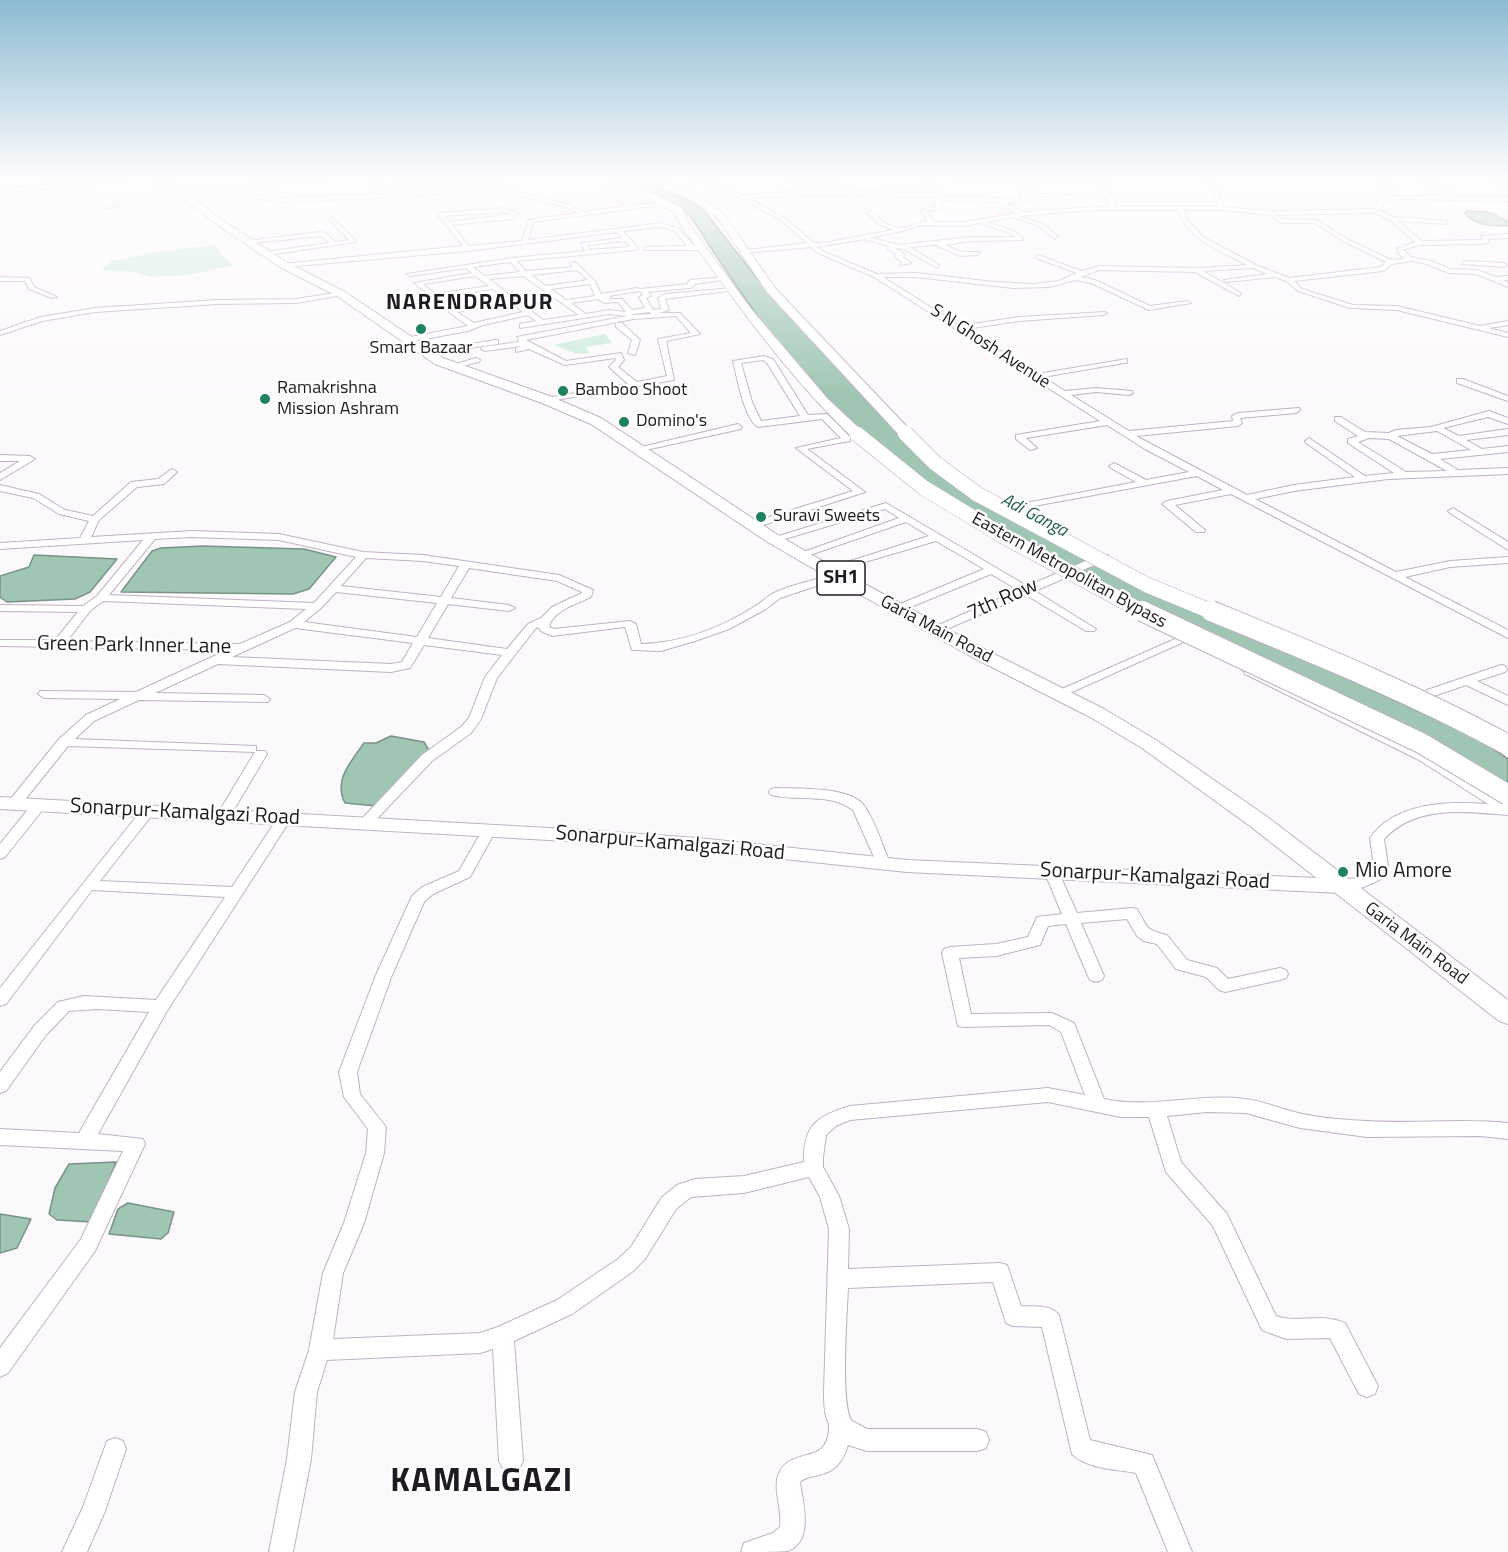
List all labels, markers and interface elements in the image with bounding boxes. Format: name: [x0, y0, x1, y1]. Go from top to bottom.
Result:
district label: NARENDRAPUR: [386, 291, 554, 317]
street label: S N Ghosh Avenue: [926, 300, 1054, 394]
marker: Smart Bazaar: [414, 322, 428, 336]
place label: Smart Bazaar: [370, 338, 472, 360]
place label: Ramakrishna Mission Ashram: [277, 378, 399, 420]
place label: Bamboo Shoot: [575, 380, 687, 402]
marker: Bamboo Shoot: [556, 384, 570, 398]
marker: Ramakrishna Mission Ashram: [258, 392, 272, 406]
place label: Domino's: [636, 411, 707, 433]
marker: Domino's: [617, 415, 631, 429]
water label: Adi Ganga: [997, 490, 1071, 542]
place label: Suravi Sweets: [773, 506, 880, 528]
street label: Eastern Metropolitan Bypass: [968, 508, 1170, 634]
marker: Suravi Sweets: [754, 510, 768, 524]
road number: SH1: [817, 561, 865, 595]
street label: 7th Row: [964, 573, 1042, 627]
street label: Garia Main Road: [876, 591, 996, 669]
street label: Green Park Inner Lane: [37, 632, 231, 660]
street label: Sonarpur-Kamalgazi Road: [69, 794, 301, 832]
street label: Sonarpur-Kamalgazi Road: [554, 821, 786, 867]
street label: Sonarpur-Kamalgazi Road: [1039, 858, 1271, 896]
place label: Mio Amore: [1355, 859, 1452, 885]
marker: Mio Amore: [1336, 865, 1350, 879]
street label: Garia Main Road: [1360, 898, 1472, 990]
district label: KAMALGAZI: [390, 1463, 574, 1503]

